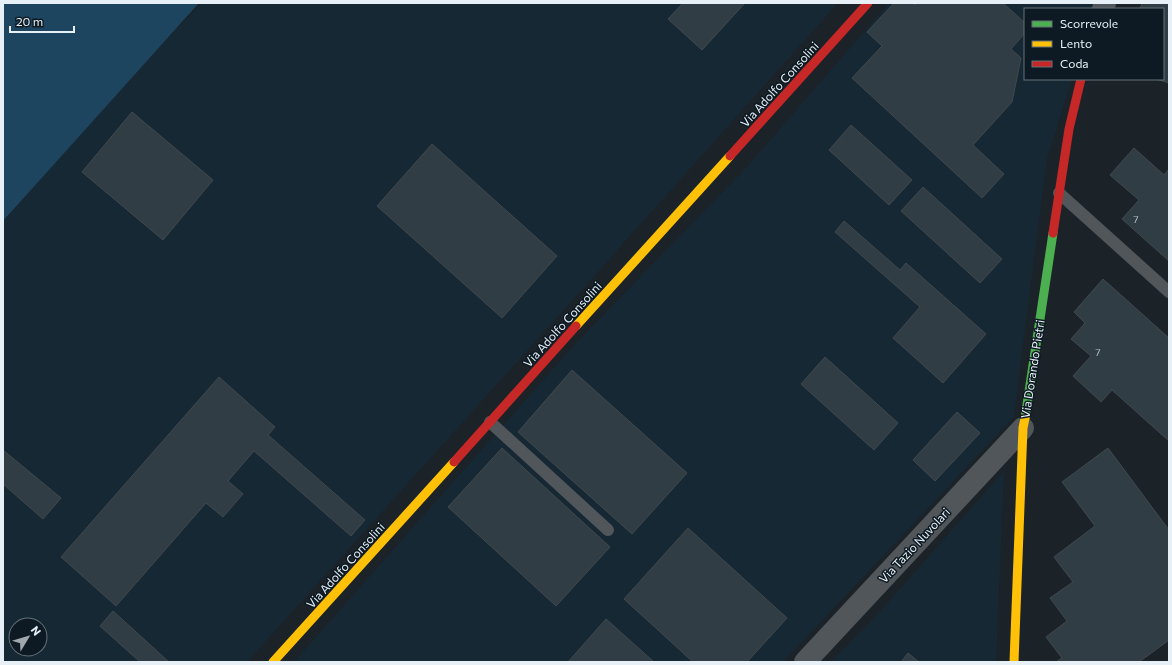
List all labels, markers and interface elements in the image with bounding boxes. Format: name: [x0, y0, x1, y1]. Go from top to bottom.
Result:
scale bar: [10, 8, 74, 34]
legend: [1024, 8, 1164, 80]
text: 20 m: [16, 14, 43, 28]
text: Scorrevole: [1060, 16, 1118, 30]
text: Lento: [1060, 36, 1092, 50]
street label: Via Adolfo Consolini: [737, 38, 821, 130]
text: Coda: [1060, 56, 1089, 70]
house number: 7: [1133, 213, 1139, 225]
street label: Via Adolfo Consolini: [520, 278, 604, 370]
street label: Via Dorando Pietri: [1017, 319, 1047, 419]
house number: 7: [1095, 346, 1101, 358]
street label: Via Tazio Nuvolari: [876, 505, 952, 585]
street label: Via Adolfo Consolini: [303, 519, 387, 611]
north arrow: [8, 617, 48, 657]
text: N: [29, 623, 44, 638]

